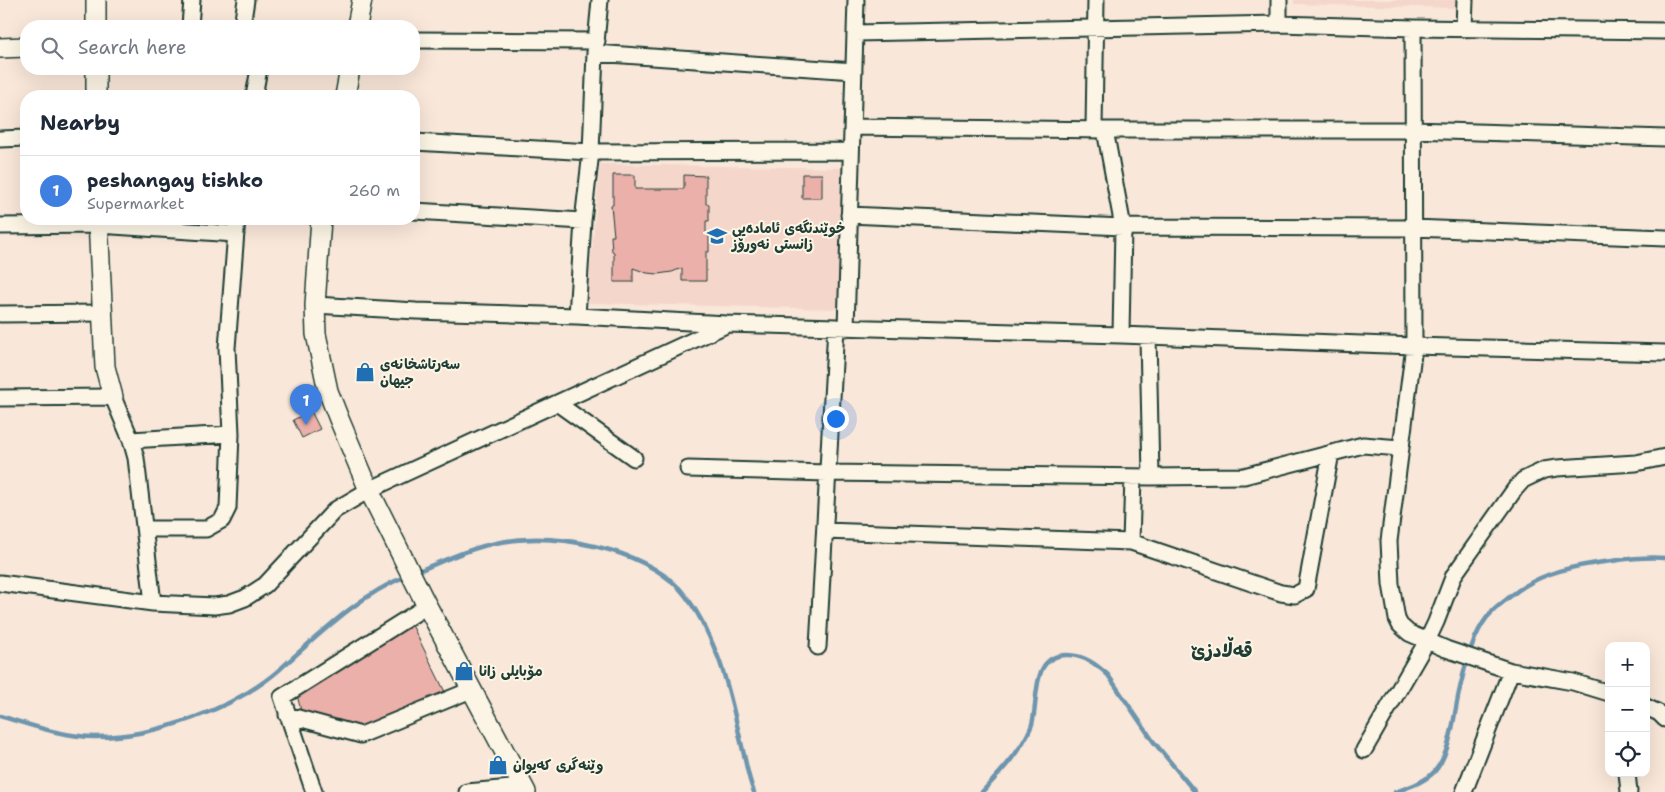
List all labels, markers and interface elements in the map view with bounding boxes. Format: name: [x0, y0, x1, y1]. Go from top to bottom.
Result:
search box: [20, 20, 420, 75]
icon: search: [38, 34, 66, 62]
text: Search here: [78, 35, 187, 60]
text: Nearby: [40, 109, 120, 137]
text: peshangay tishko: [87, 168, 263, 193]
text: 1: [52, 180, 60, 201]
text: 260 m: [348, 180, 400, 201]
text: Supermarket: [87, 193, 184, 214]
place label: خوێندنگەی ئامادەیی زانستی نەورۆز: [730, 219, 845, 253]
school or university icon: خوێندنگەی ئامادەیی زانستی نەورۆز: [706, 225, 728, 247]
place label: سەرتاشخانەی جیهان: [380, 355, 460, 389]
shop icon: سەرتاشخانەی جیهان: [354, 361, 376, 383]
pin: 1: [290, 384, 322, 425]
your location: [823, 406, 849, 432]
district label: قەڵادزێ: [1190, 636, 1253, 663]
map controls: [1605, 642, 1650, 777]
button: +: [1605, 642, 1650, 687]
shop icon: مۆبایلی زانا: [453, 660, 475, 682]
place label: مۆبایلی زانا: [479, 662, 543, 681]
button: −: [1605, 687, 1650, 732]
button: locate: [1605, 732, 1650, 777]
shop icon: وێنەگری کەیوان: [487, 754, 509, 776]
place label: وێنەگری کەیوان: [513, 756, 603, 775]

